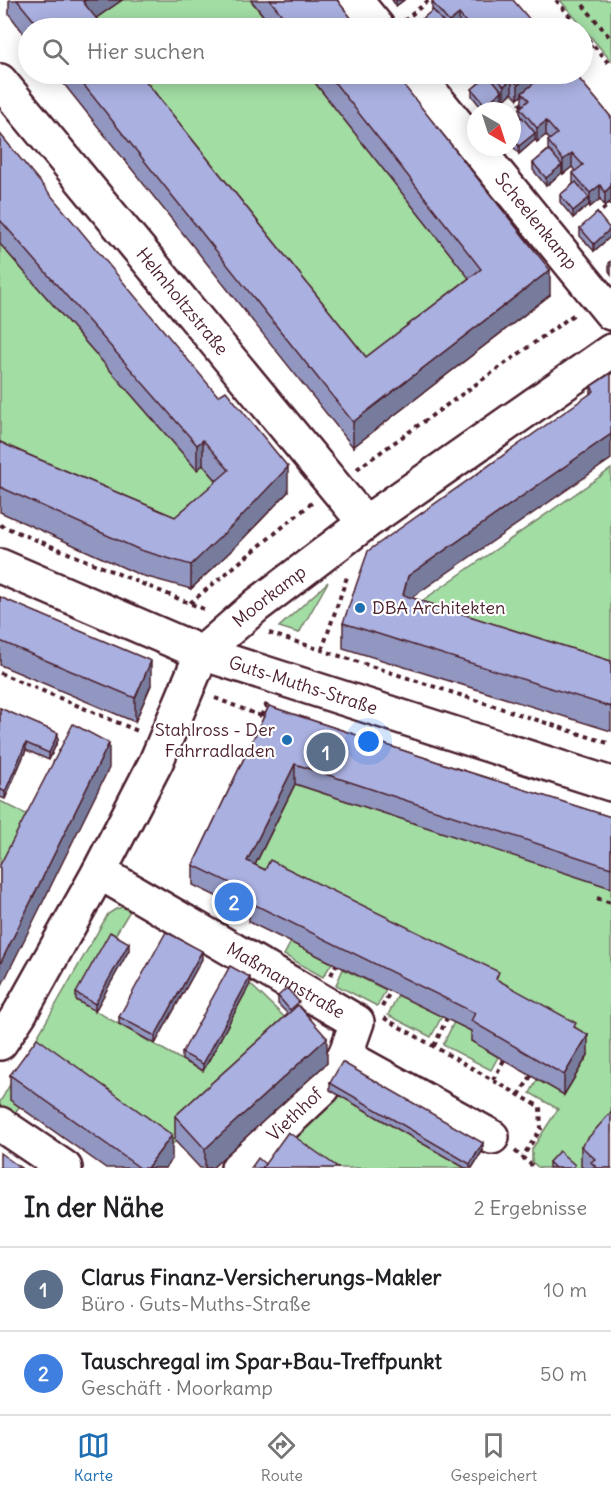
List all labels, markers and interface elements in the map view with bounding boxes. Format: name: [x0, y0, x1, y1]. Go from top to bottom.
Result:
search box: [18, 18, 593, 84]
icon: search: [39, 35, 72, 68]
text: Hier suchen: [87, 37, 205, 65]
north arrow: [467, 102, 521, 156]
street label: Scheelenkamp: [490, 168, 583, 274]
street label: Helmholtzstraße: [131, 243, 234, 360]
street label: Moorkamp: [228, 560, 311, 632]
place label: DBA Architekten: [372, 596, 505, 619]
marker: DBA Architekten: [353, 601, 367, 615]
street label: Guts-Muths-Straße: [226, 650, 380, 719]
place label: Stahlross - Der Fahrradladen: [155, 718, 276, 762]
your location: [354, 727, 383, 756]
pin: 1: [306, 730, 346, 774]
marker: Stahlross - Der Fahrradladen: [280, 733, 294, 747]
pin: 2: [214, 880, 254, 924]
street label: Maßmannstraße: [223, 937, 349, 1023]
street label: Viethhof: [262, 1082, 328, 1146]
text: In der Nähe: [24, 1191, 164, 1224]
text: 2 Ergebnisse: [474, 1195, 587, 1220]
text: Clarus Finanz-Versicherungs-Makler: [81, 1263, 442, 1291]
text: 1: [40, 1277, 47, 1302]
text: 10 m: [544, 1277, 587, 1302]
text: Büro · Guts-Muths-Straße: [81, 1291, 311, 1316]
text: Tauschregal im Spar+Bau-Treffpunkt: [81, 1347, 442, 1375]
text: 2: [38, 1361, 49, 1386]
text: 50 m: [540, 1361, 587, 1386]
text: Geschäft · Moorkamp: [81, 1375, 273, 1400]
tab: Karte: [74, 1429, 113, 1485]
tab: Route: [261, 1429, 303, 1485]
tab: Gespeichert: [450, 1429, 537, 1485]

